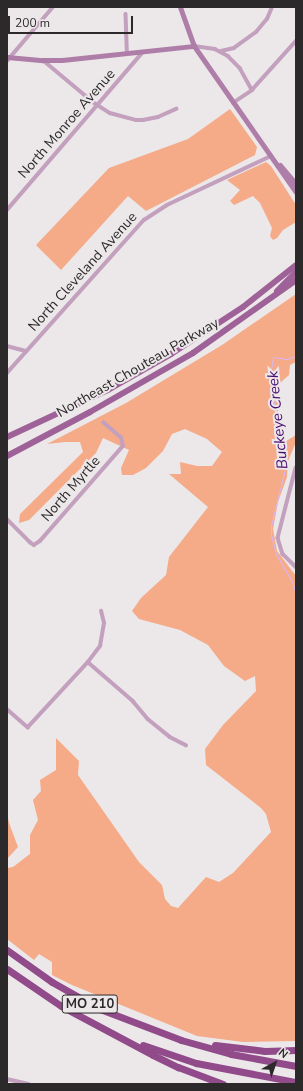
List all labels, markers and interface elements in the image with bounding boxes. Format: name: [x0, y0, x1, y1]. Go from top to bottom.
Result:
scale bar: [10, 8, 135, 34]
text: 200 m: [15, 15, 50, 31]
street label: North Monroe Avenue: [15, 66, 119, 182]
street label: North Cleveland Avenue: [25, 209, 141, 335]
street label: Northeast Chouteau Parkway: [54, 315, 222, 421]
water label: Buckeye Creek: [264, 370, 292, 470]
street label: North Myrtle: [38, 453, 104, 525]
road number: MO 210: [61, 993, 119, 1015]
north arrow: [255, 1043, 295, 1083]
text: N: [275, 1045, 291, 1062]

